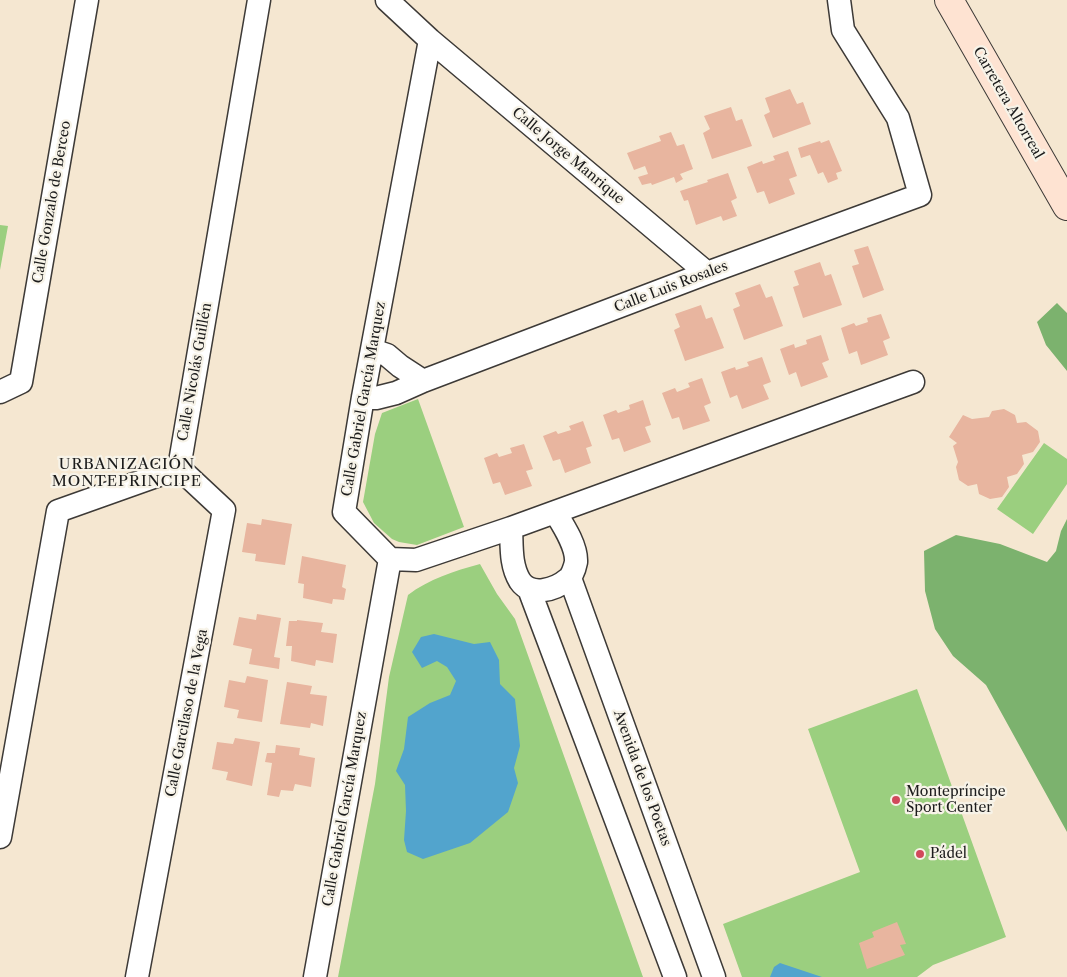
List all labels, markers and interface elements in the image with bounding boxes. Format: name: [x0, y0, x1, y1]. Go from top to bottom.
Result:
street label: Carretera Altorreal: [969, 44, 1047, 162]
street label: Calle Jorge Manrique: [508, 104, 628, 208]
street label: Calle Gonzalo de Berceo: [29, 119, 75, 285]
street label: Calle Luis Rosales: [612, 258, 730, 316]
street label: Calle Gabriel García Marquez: [339, 300, 389, 498]
street label: Calle Nicolás Guillén: [175, 302, 215, 442]
district label: URBANIZACIÓN MONTEPRINCIPE: [50, 456, 204, 491]
street label: Calle Garcilaso de la Vega: [162, 628, 212, 798]
street label: Avenida de los Poetas: [610, 708, 674, 848]
street label: Calle Gabriel García Marquez: [320, 710, 370, 908]
place label: Montepríncipe Sport Center: [906, 784, 1006, 816]
marker: Montepríncipe Sport Center: [890, 794, 902, 806]
place label: Pádel: [930, 846, 967, 862]
marker: Pádel: [914, 848, 926, 860]

